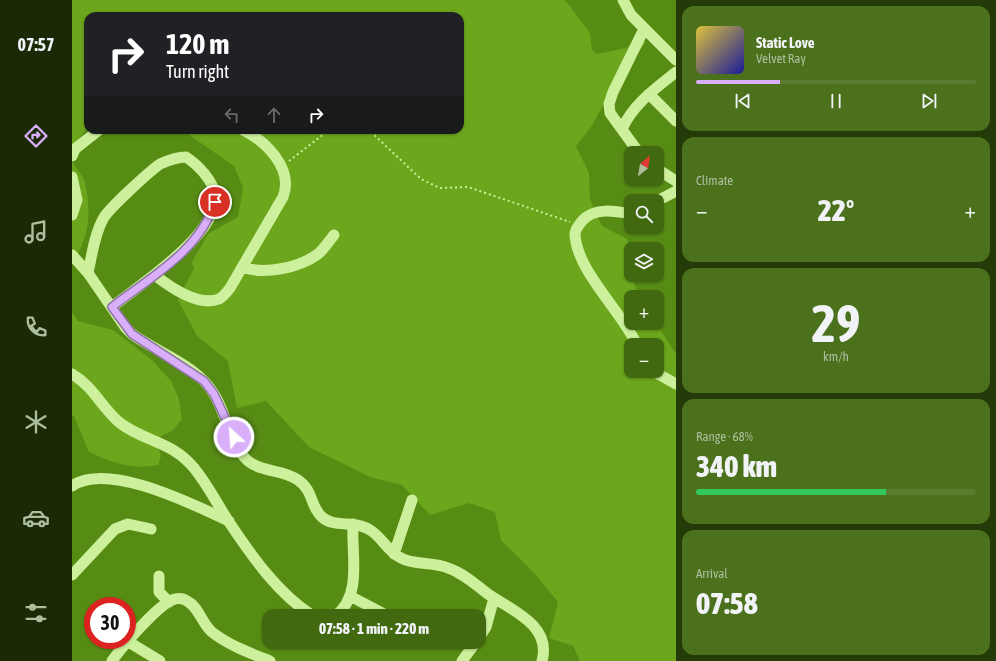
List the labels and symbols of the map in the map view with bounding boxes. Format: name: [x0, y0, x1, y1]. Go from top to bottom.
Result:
north arrow: [624, 146, 664, 186]
pin: [198, 185, 232, 219]
position arrow: [213, 416, 255, 458]
speed limit sign: 30: [84, 597, 136, 649]

